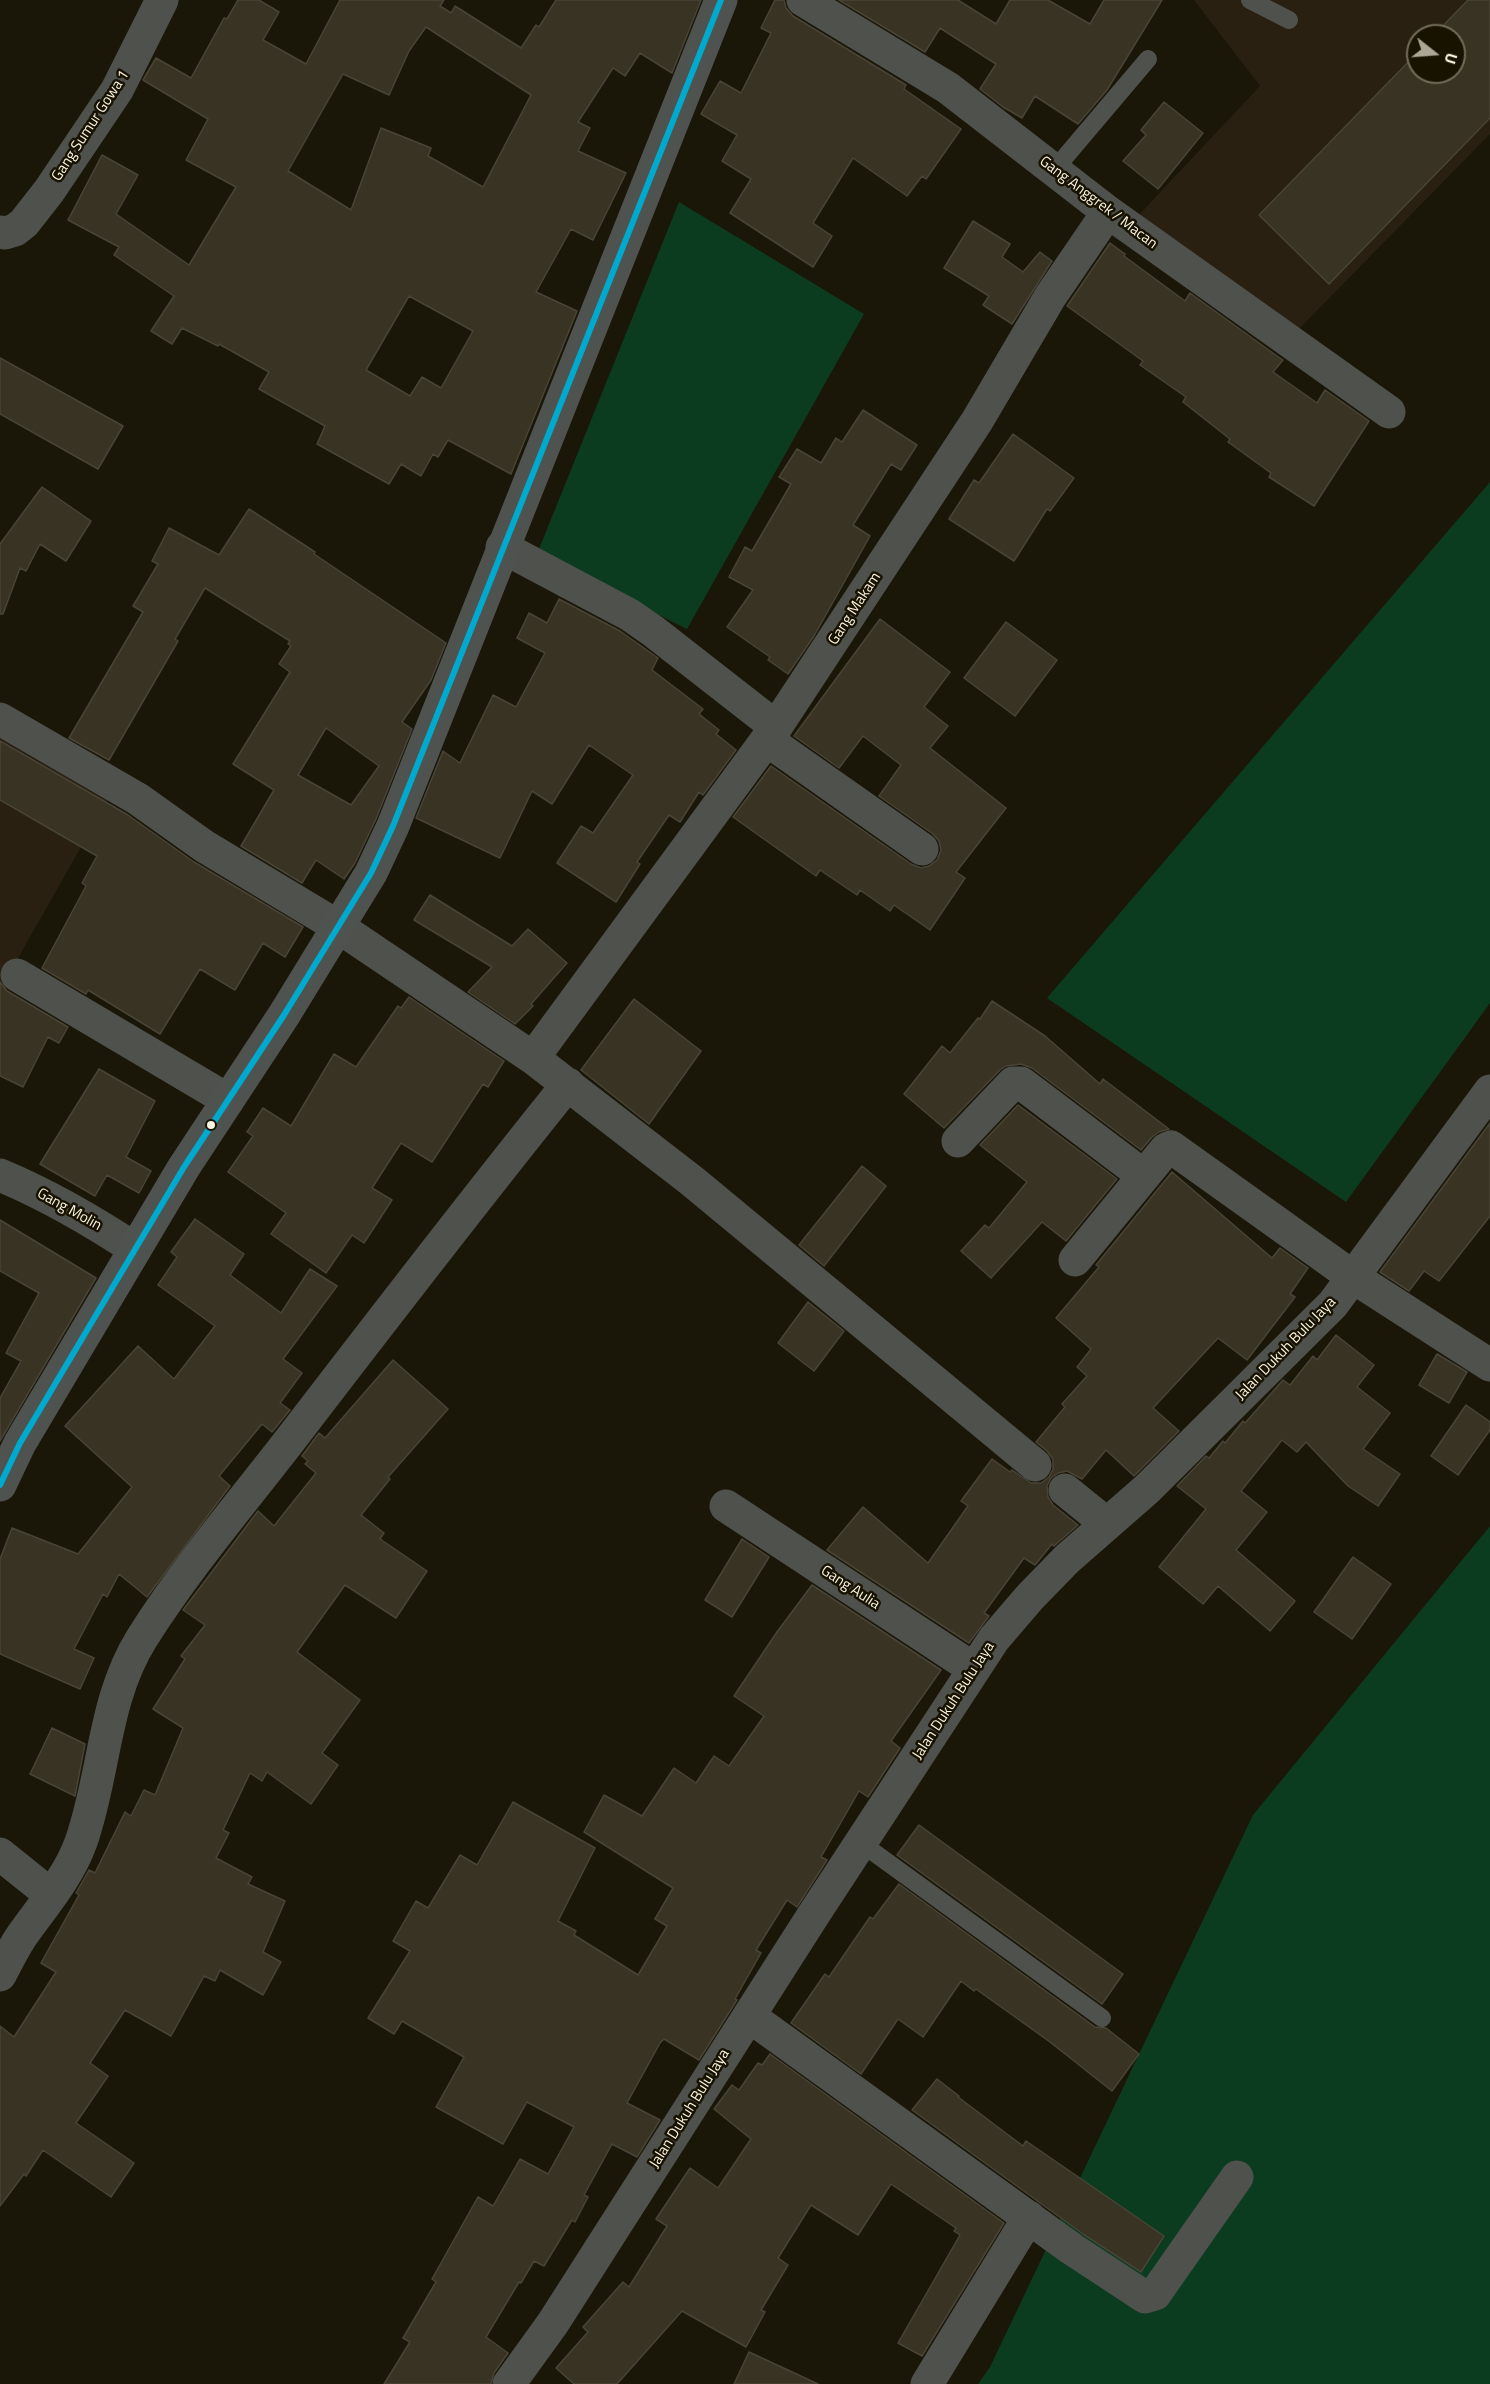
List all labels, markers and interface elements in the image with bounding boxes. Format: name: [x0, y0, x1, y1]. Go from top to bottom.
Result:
north arrow: [1406, 24, 1466, 84]
text: U: [1438, 50, 1464, 67]
street label: Gang Sumur Gowa 1: [48, 67, 134, 185]
street label: Gang Anggrek / Macan: [1035, 153, 1161, 253]
street label: Gang Makam: [825, 569, 885, 649]
unlabelled marker: [205, 1119, 217, 1131]
street label: Gang Molin: [34, 1185, 104, 1235]
street label: Jalan Dukuh Bulu Jaya: [1232, 1294, 1340, 1404]
street label: Gang Aulia: [817, 1562, 883, 1614]
street label: Jalan Dukuh Bulu Jaya: [909, 1639, 999, 1763]
street label: Jalan Dukuh Bulu Jaya: [646, 2046, 734, 2172]

